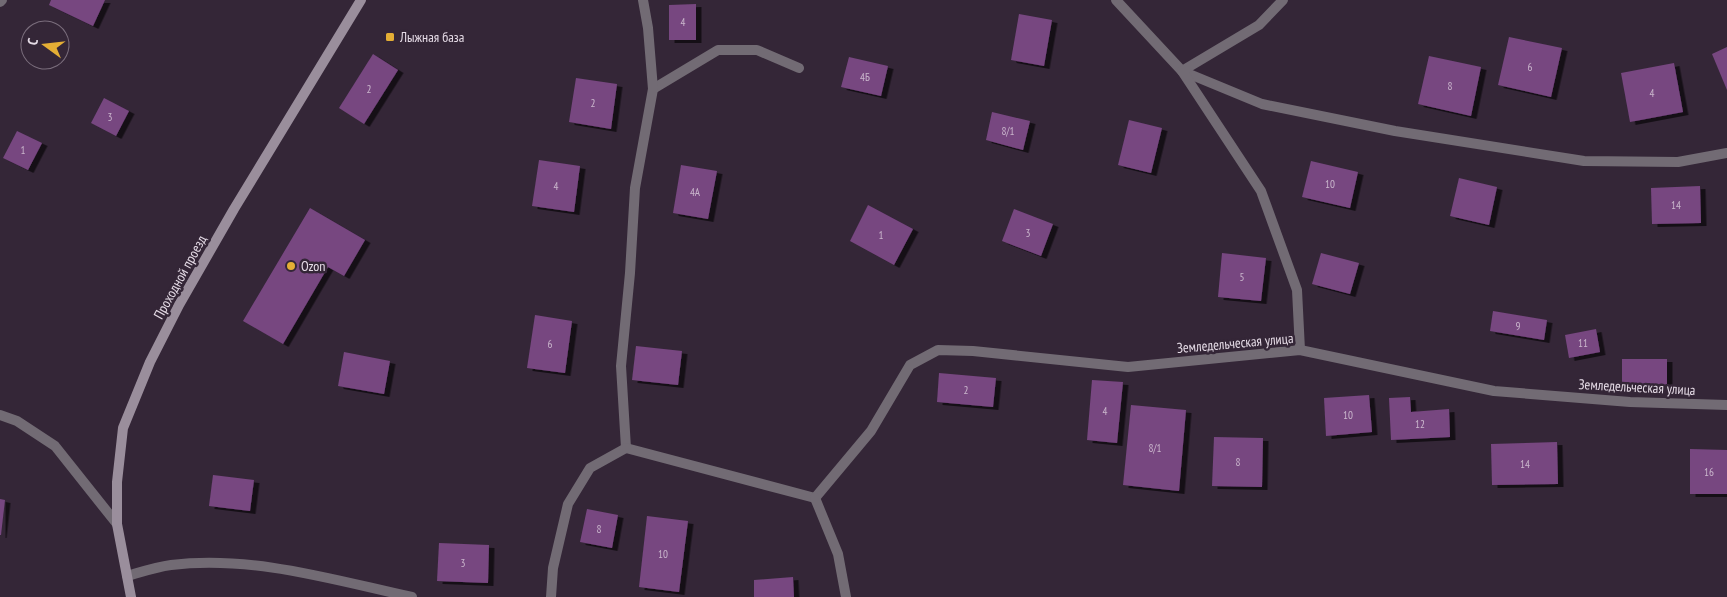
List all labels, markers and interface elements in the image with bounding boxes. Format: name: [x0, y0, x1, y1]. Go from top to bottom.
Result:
house number: 4: [681, 15, 686, 29]
north arrow: [20, 20, 70, 70]
place label: Лыжная база: [399, 28, 464, 46]
marker: Лыжная база: [384, 31, 396, 43]
text: С: [23, 36, 42, 47]
house number: 6: [1528, 60, 1533, 74]
house number: 4Б: [860, 70, 870, 84]
house number: 8: [1448, 79, 1453, 93]
house number: 2: [367, 82, 372, 96]
house number: 4: [1650, 86, 1655, 100]
house number: 2: [591, 96, 596, 110]
house number: 3: [108, 110, 113, 124]
house number: 8/1: [1001, 124, 1015, 138]
house number: 1: [21, 143, 26, 157]
house number: 10: [1325, 177, 1335, 191]
house number: 4: [554, 179, 559, 193]
house number: 4А: [690, 185, 701, 199]
house number: 14: [1671, 198, 1681, 212]
house number: 3: [1026, 226, 1031, 240]
house number: 1: [879, 228, 884, 242]
street label: Проходной проезд: [150, 232, 210, 322]
place label: Ozon: [301, 257, 326, 275]
marker: Ozon: [285, 260, 297, 272]
house number: 5: [1240, 270, 1245, 284]
house number: 9: [1516, 319, 1521, 333]
street label: Земледельческая улица: [1176, 329, 1294, 357]
house number: 11: [1578, 336, 1588, 350]
house number: 6: [548, 337, 553, 351]
street label: Земледельческая улица: [1578, 375, 1696, 399]
house number: 2: [964, 383, 969, 397]
house number: 4: [1103, 404, 1108, 418]
house number: 10: [1343, 408, 1353, 422]
house number: 12: [1415, 417, 1425, 431]
house number: 8/1: [1148, 441, 1162, 455]
house number: 8: [1236, 455, 1241, 469]
house number: 14: [1520, 457, 1530, 471]
house number: 16: [1704, 465, 1714, 479]
house number: 8: [597, 522, 602, 536]
house number: 10: [658, 547, 668, 561]
house number: 3: [461, 556, 466, 570]

